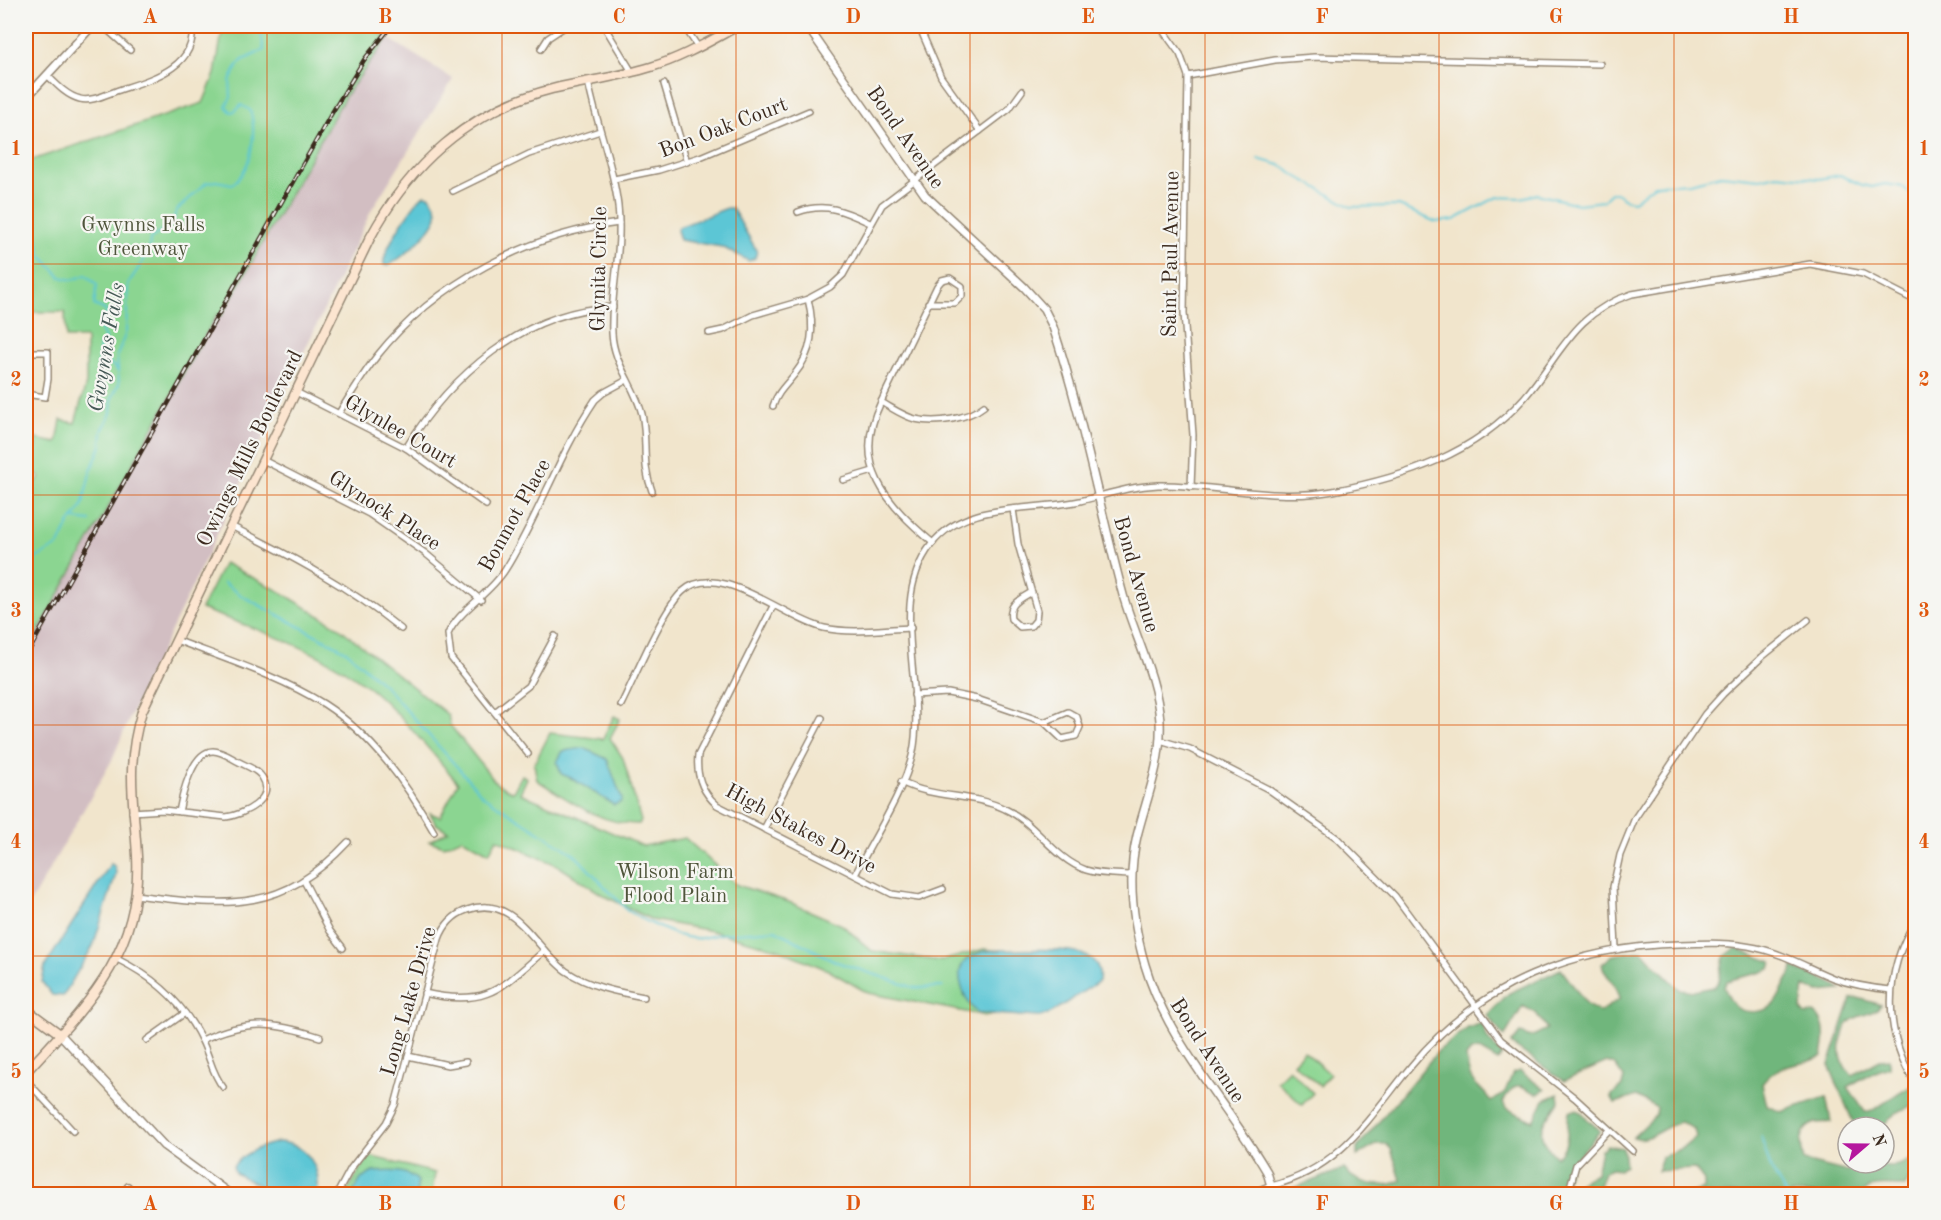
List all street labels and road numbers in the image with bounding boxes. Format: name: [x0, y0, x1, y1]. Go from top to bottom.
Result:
street label: Bond Avenue: [862, 83, 948, 193]
street label: Bon Oak Court: [656, 94, 791, 163]
street label: Saint Paul Avenue: [1160, 170, 1183, 338]
street label: Glynita Circle: [588, 206, 611, 332]
street label: Owings Mills Boulevard: [194, 347, 307, 550]
street label: Glynlee Court: [341, 392, 460, 473]
street label: Bonmot Place: [476, 456, 555, 576]
street label: Glynock Place: [324, 467, 444, 555]
street label: Bond Avenue: [1109, 514, 1162, 635]
street label: High Stakes Drive: [721, 781, 879, 878]
street label: Long Lake Drive: [378, 924, 441, 1079]
street label: Bond Avenue: [1165, 995, 1248, 1107]

